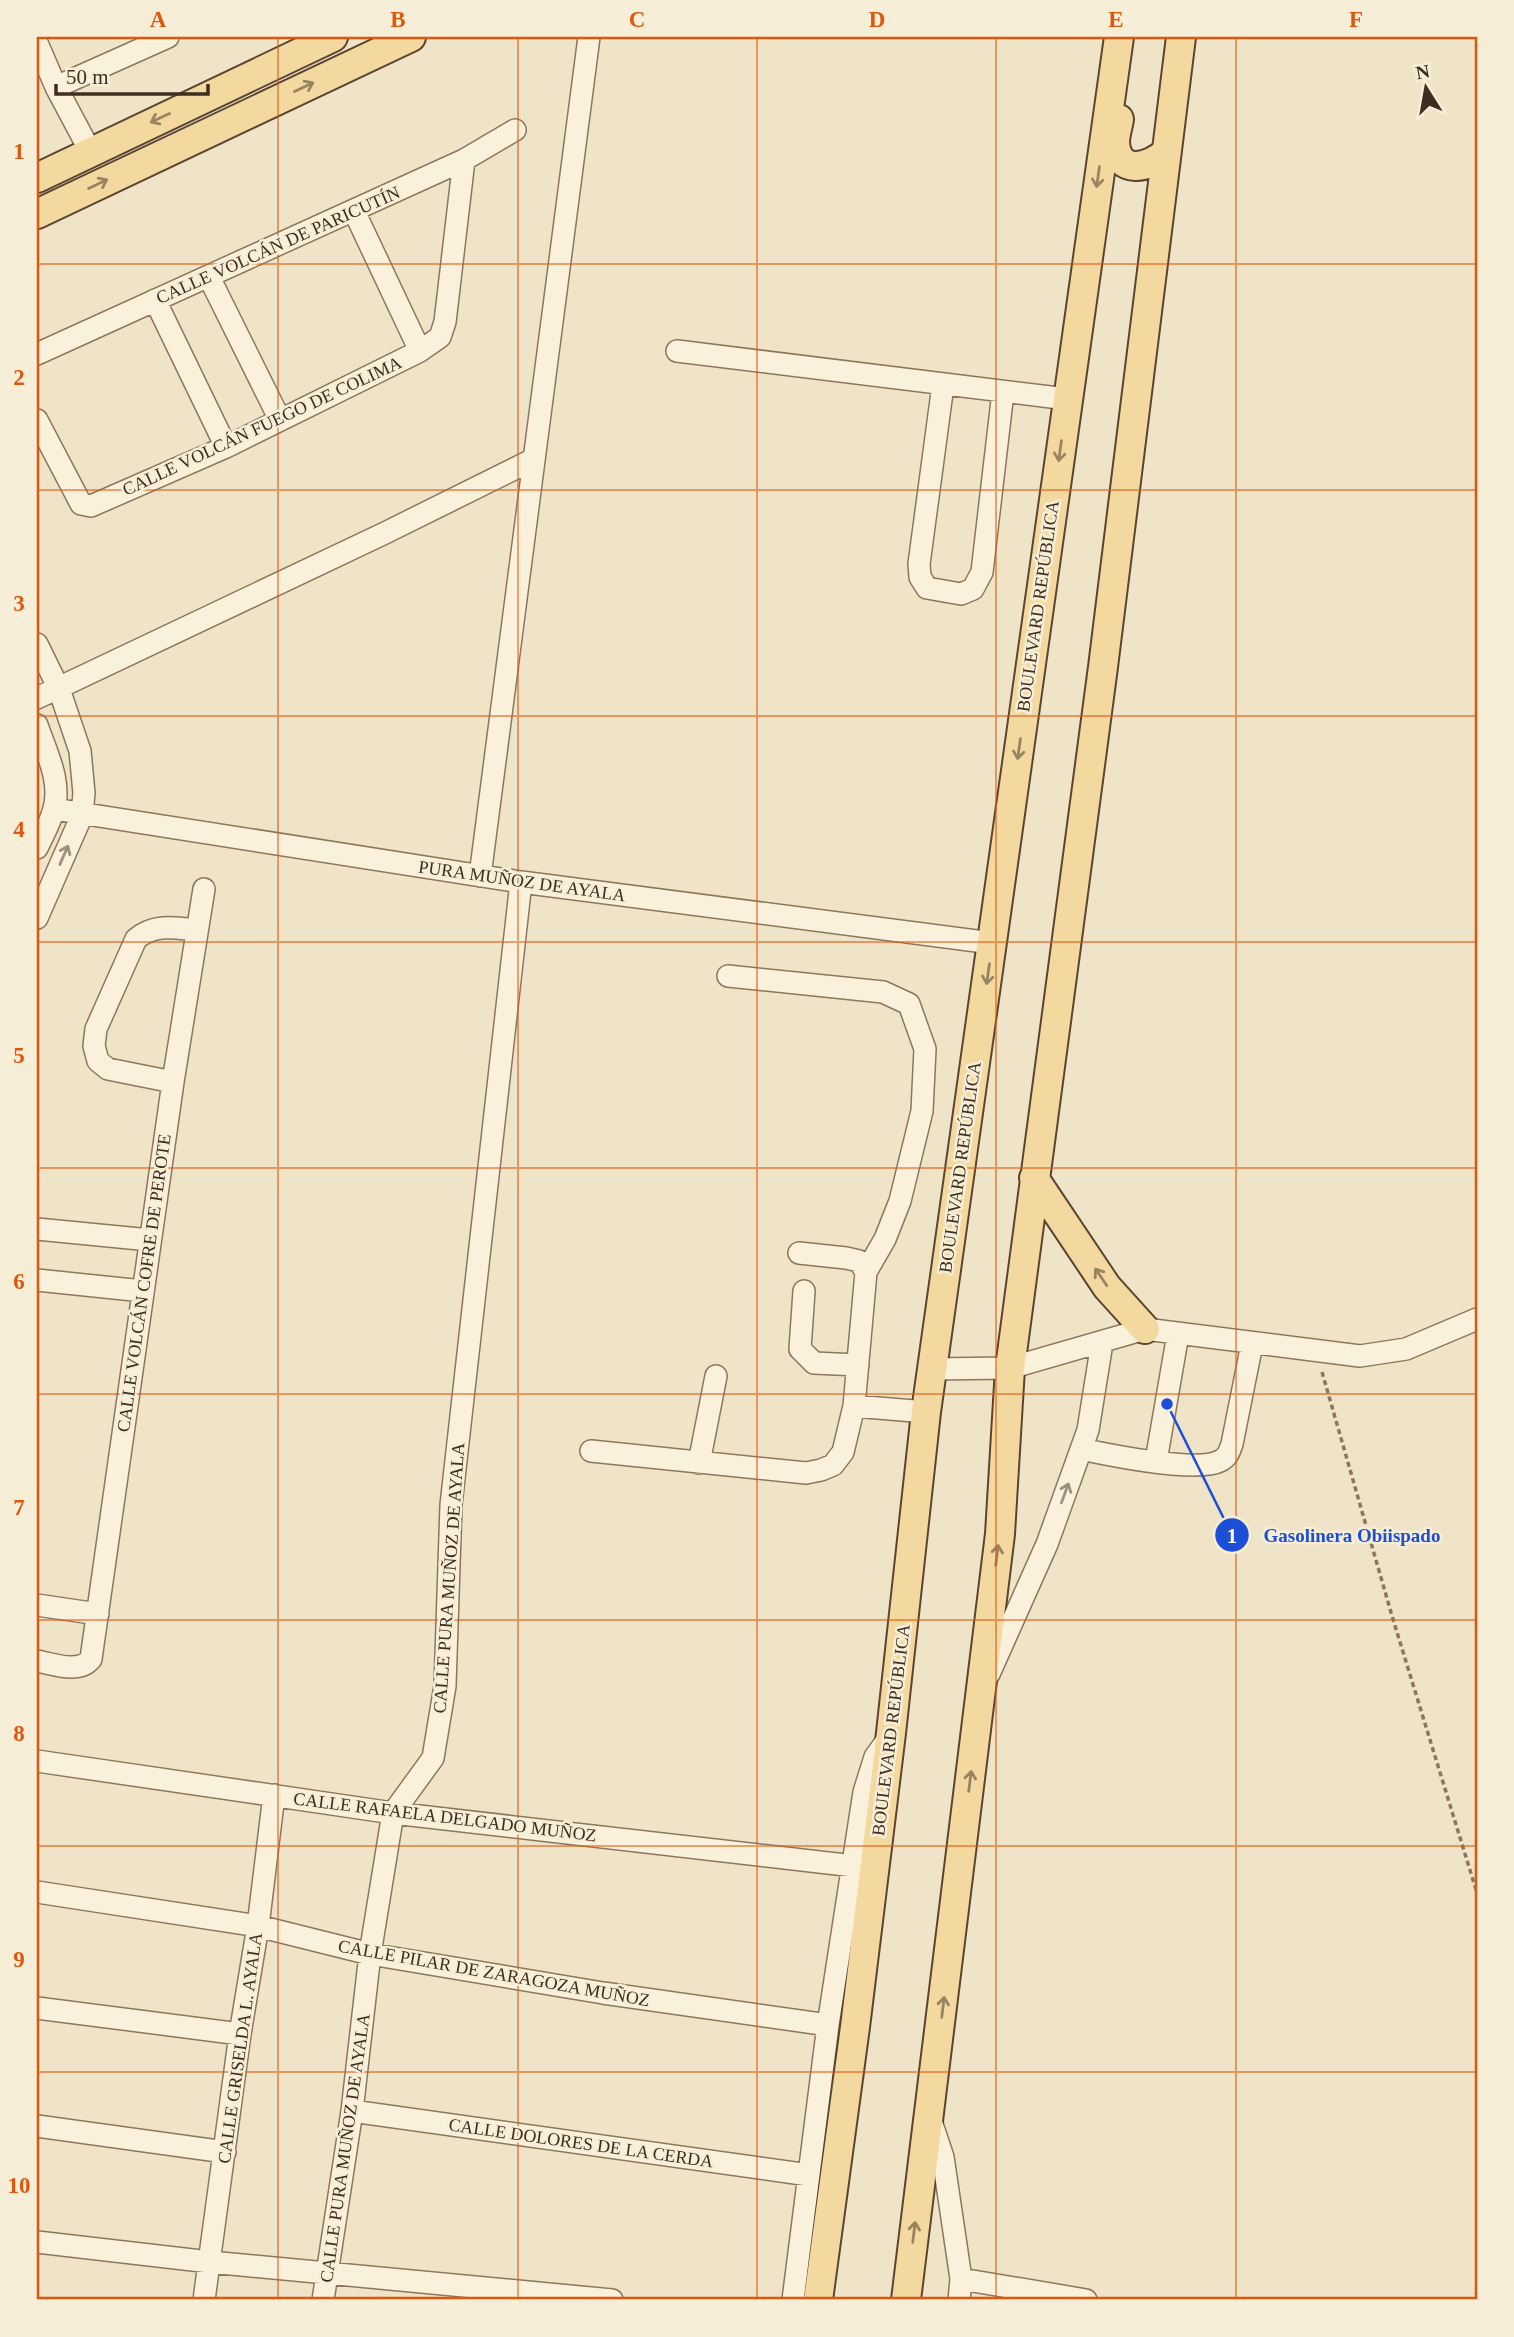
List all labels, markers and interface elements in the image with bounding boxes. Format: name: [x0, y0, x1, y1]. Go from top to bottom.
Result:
text: A: [150, 7, 167, 32]
text: B: [390, 7, 406, 32]
text: C: [629, 7, 645, 32]
text: D: [869, 7, 885, 32]
text: E: [1108, 7, 1124, 32]
text: F: [1349, 7, 1363, 32]
scale bar: [56, 52, 208, 96]
north arrow: [1392, 52, 1462, 122]
text: N: [1414, 60, 1432, 83]
text: 50 m: [66, 65, 109, 89]
one-way arrow: [293, 80, 314, 93]
one-way arrow: [150, 112, 171, 125]
text: 1: [13, 139, 25, 164]
one-way arrow: [1091, 165, 1104, 188]
one-way arrow: [88, 177, 109, 190]
street label: CALLE VOLCÁN DE PARICUTÍN: [153, 181, 403, 308]
street label: CALLE VOLCÁN FUEGO DE COLIMA: [119, 351, 405, 500]
text: 2: [13, 365, 25, 390]
one-way arrow: [1053, 439, 1066, 462]
street label: BOULEVARD REPÚBLICA: [1012, 499, 1063, 713]
text: 3: [13, 591, 25, 616]
one-way arrow: [1012, 737, 1025, 760]
text: 4: [13, 817, 25, 842]
one-way arrow: [58, 845, 71, 866]
street label: PURA MUÑOZ DE AYALA: [417, 856, 627, 905]
one-way arrow: [981, 963, 994, 985]
text: 5: [13, 1043, 25, 1068]
street label: BOULEVARD REPÚBLICA: [934, 1060, 985, 1274]
street label: CALLE VOLCÁN COFRE DE PEROTE: [112, 1133, 175, 1433]
one-way arrow: [1094, 1268, 1108, 1288]
text: 6: [13, 1269, 25, 1294]
street label: CALLE PURA MUÑOZ DE AYALA: [429, 1442, 468, 1714]
one-way arrow: [1060, 1483, 1072, 1505]
text: 7: [13, 1495, 25, 1520]
callout: Gasolinera Obiispado: [1215, 1515, 1455, 1555]
text: 1: [1227, 1524, 1237, 1548]
text: Gasolinera Obiispado: [1264, 1525, 1440, 1546]
one-way arrow: [991, 1544, 1004, 1567]
street label: BOULEVARD REPÚBLICA: [867, 1623, 914, 1837]
text: 8: [13, 1721, 25, 1746]
one-way arrow: [964, 1770, 977, 1793]
street label: CALLE RAFAELA DELGADO MUÑOZ: [292, 1787, 598, 1846]
street label: CALLE GRISELDA L. AYALA: [214, 1931, 266, 2165]
street label: CALLE PILAR DE ZARAGOZA MUÑOZ: [337, 1935, 652, 2010]
text: 9: [13, 1947, 25, 1972]
one-way arrow: [936, 1996, 949, 2019]
street label: CALLE PURA MUÑOZ DE AYALA: [315, 2012, 374, 2284]
street label: CALLE DOLORES DE LA CERDA: [447, 2115, 715, 2171]
text: 10: [8, 2173, 31, 2198]
one-way arrow: [908, 2222, 921, 2244]

